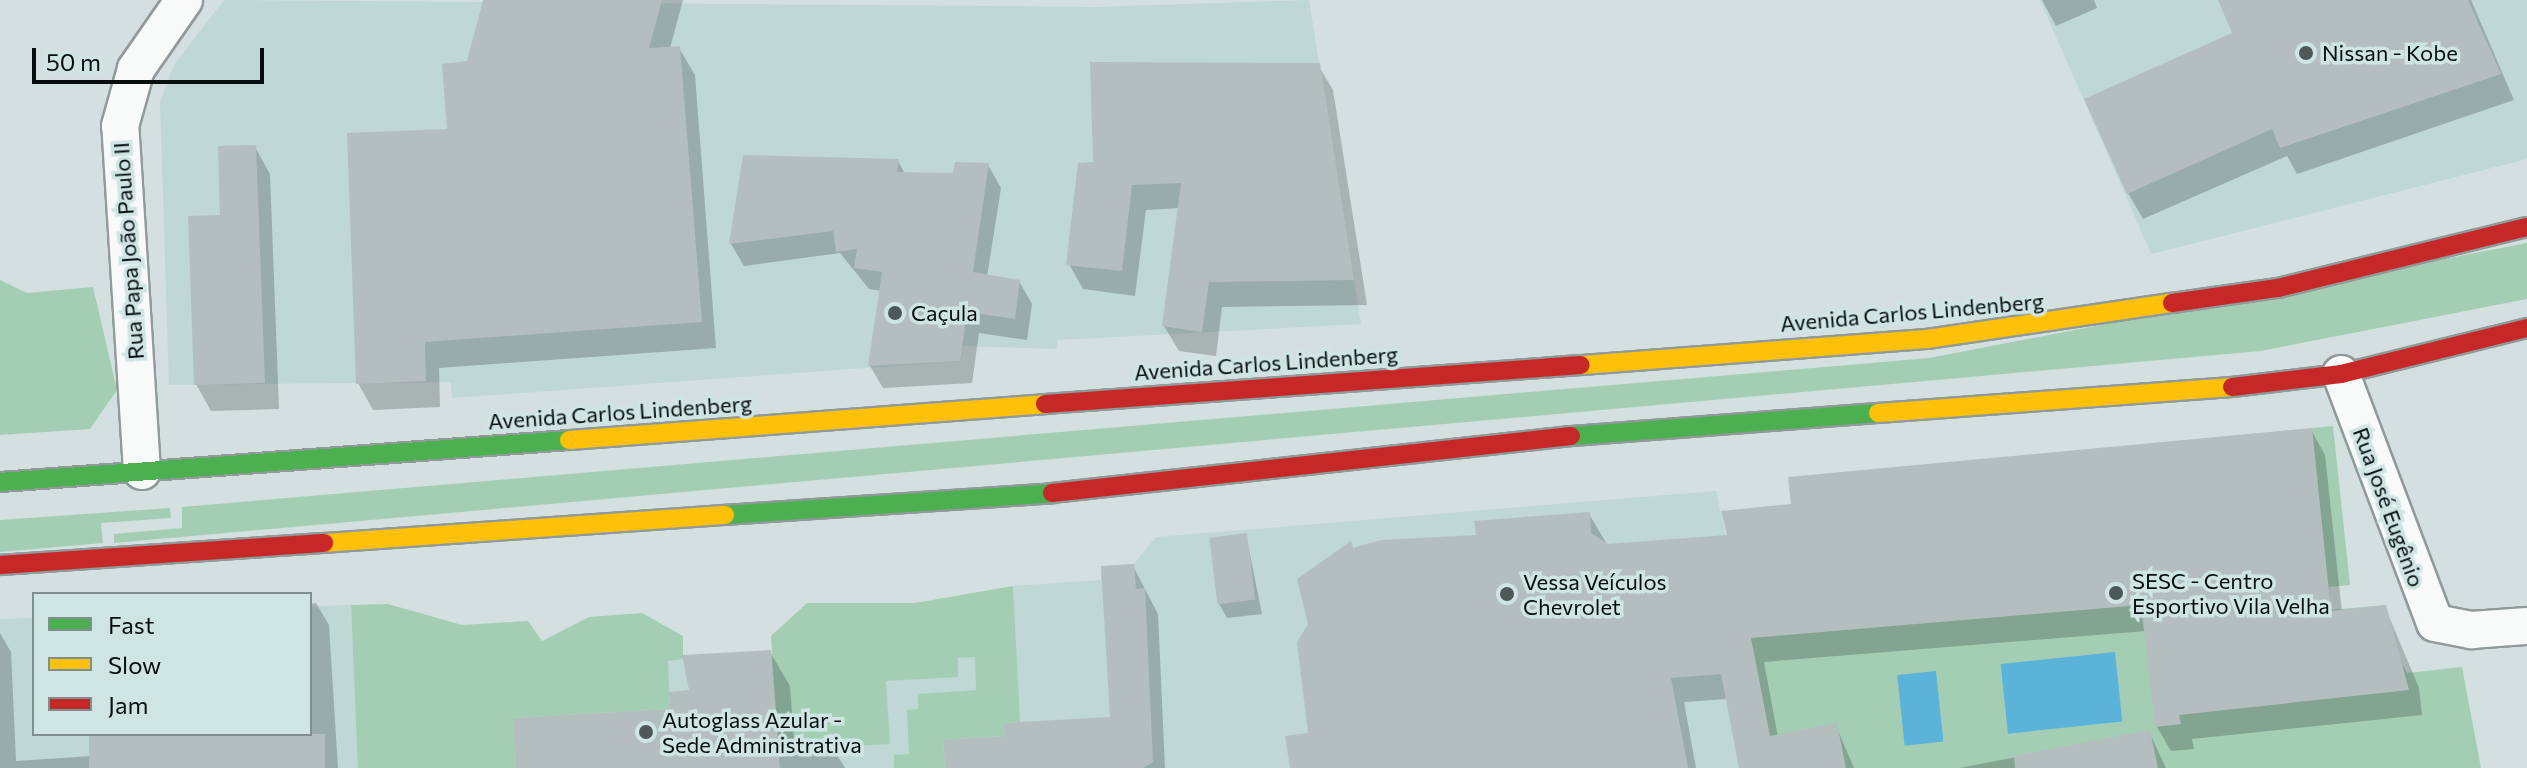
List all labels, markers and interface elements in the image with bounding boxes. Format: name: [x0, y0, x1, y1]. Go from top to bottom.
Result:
scale bar: [36, 32, 268, 82]
place label: Nissan - Kobe: [2322, 40, 2458, 66]
marker: Nissan - Kobe: [2297, 44, 2315, 62]
text: 50 m: [46, 47, 101, 76]
street label: Rua Papa João Paulo II: [107, 141, 149, 361]
street label: Avenida Carlos Lindenberg: [1779, 287, 2045, 337]
place label: Caçula: [911, 300, 978, 326]
marker: Caçula: [886, 304, 904, 322]
street label: Avenida Carlos Lindenberg: [1133, 341, 1399, 385]
street label: Avenida Carlos Lindenberg: [487, 390, 753, 434]
street label: Rua José Eugênio: [2348, 424, 2430, 590]
place label: SESC - Centro Esportivo Vila Velha: [2132, 567, 2330, 618]
place label: Vessa Veículos Chevrolet: [1523, 568, 1666, 620]
marker: SESC - Centro Esportivo Vila Velha: [2107, 584, 2125, 602]
marker: Vessa Veículos Chevrolet: [1498, 585, 1516, 603]
legend: [32, 592, 312, 736]
text: Fast: [108, 610, 155, 639]
text: Slow: [108, 650, 161, 679]
text: Jam: [108, 690, 148, 719]
place label: Autoglass Azular - Sede Administrativa: [662, 706, 862, 758]
marker: Autoglass Azular - Sede Administrativa: [637, 723, 655, 741]

